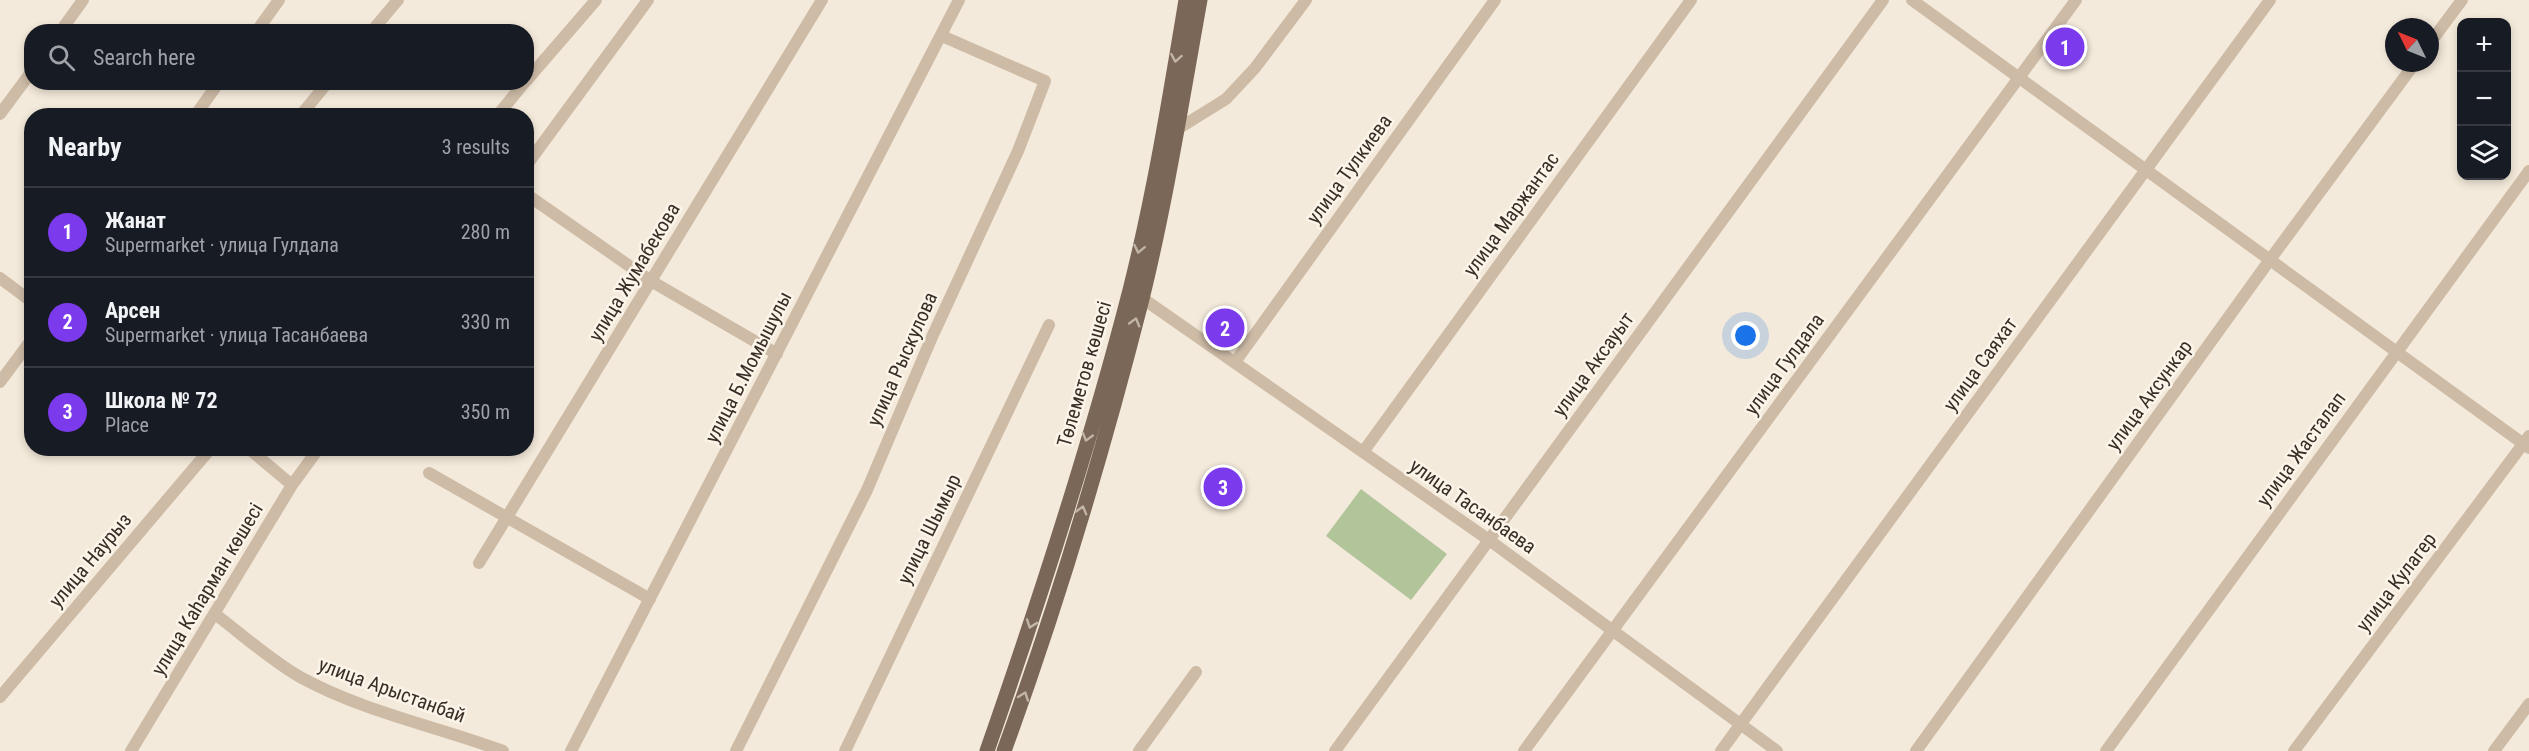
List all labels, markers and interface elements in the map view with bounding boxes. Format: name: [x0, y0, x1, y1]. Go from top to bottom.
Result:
north arrow: [2385, 18, 2439, 72]
map controls: [2457, 18, 2511, 180]
button: +: [2457, 18, 2511, 72]
search box: [24, 24, 534, 90]
pin: 1: [2046, 24, 2084, 70]
icon: search: [45, 41, 78, 74]
text: Search here: [93, 45, 195, 70]
one-way arrow: [1171, 53, 1183, 62]
button: −: [2457, 72, 2511, 126]
street label: улица Тулкиева: [1301, 110, 1397, 228]
button: layers: [2457, 126, 2511, 180]
text: Nearby: [48, 132, 122, 162]
text: 3 results: [442, 135, 510, 159]
street label: улица Маржантас: [1458, 147, 1564, 281]
street label: улица Жумабекова: [583, 198, 685, 346]
text: Жанат: [105, 208, 166, 233]
text: 1: [62, 220, 73, 244]
text: 280 m: [461, 220, 510, 244]
text: Supermarket · улица Гулдала: [105, 233, 339, 257]
one-way arrow: [1133, 244, 1146, 254]
street label: улица Б.Момышулы: [699, 287, 797, 447]
street label: улица Рыскулова: [862, 288, 942, 430]
text: Арсен: [105, 298, 160, 323]
street label: Төлеметов көшесі: [1052, 298, 1116, 450]
pin: 2: [1206, 306, 1244, 350]
street label: улица Аксауыт: [1547, 307, 1639, 421]
street label: улица Гулдала: [1739, 309, 1829, 419]
text: 2: [62, 310, 73, 334]
text: 330 m: [461, 310, 510, 334]
street label: улица Саяхат: [1938, 312, 2022, 416]
one-way arrow: [1128, 317, 1140, 328]
your location: [1731, 321, 1760, 350]
text: Supermarket · улица Тасанбаева: [105, 323, 368, 347]
street label: улица Аксункар: [2101, 335, 2197, 455]
street label: улица Жасталап: [2251, 387, 2351, 511]
text: Школа № 72: [105, 388, 218, 413]
text: 3: [62, 400, 73, 424]
text: 350 m: [461, 400, 510, 424]
text: Place: [105, 413, 149, 437]
one-way arrow: [1082, 432, 1095, 442]
street label: улица Тасанбаева: [1405, 454, 1541, 558]
pin: 3: [1204, 464, 1242, 510]
street label: улица Шымыр: [892, 470, 966, 588]
street label: улица Каһарман көшесі: [146, 498, 268, 680]
one-way arrow: [1075, 505, 1088, 515]
street label: улица Наурыз: [44, 508, 136, 612]
street label: улица Кулагер: [2351, 528, 2441, 636]
one-way arrow: [1026, 618, 1038, 629]
street label: улица Арыстанбай: [315, 652, 469, 728]
one-way arrow: [1016, 691, 1029, 702]

